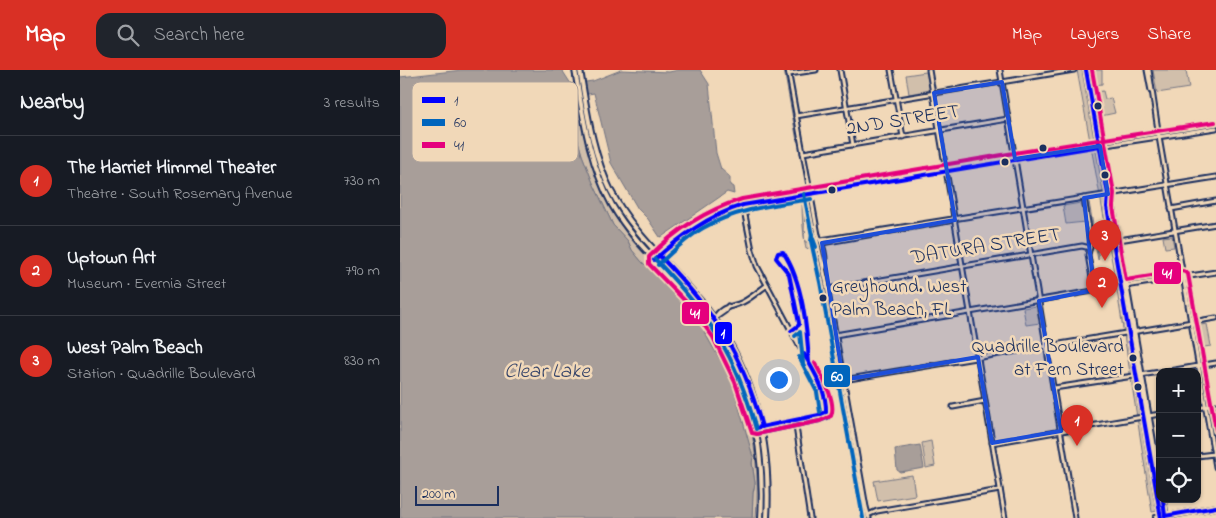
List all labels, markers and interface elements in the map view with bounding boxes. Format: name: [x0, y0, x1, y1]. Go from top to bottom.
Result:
search box: [96, 13, 446, 58]
text: Map: [25, 18, 66, 53]
icon: search: [114, 21, 142, 49]
text: Search here: [154, 22, 245, 49]
text: Map: [1012, 22, 1042, 48]
text: Layers: [1070, 22, 1120, 48]
text: Share: [1148, 22, 1191, 48]
legend: [412, 82, 578, 162]
text: Nearby: [20, 88, 84, 118]
text: 3 results: [324, 91, 380, 115]
text: 1: [454, 91, 459, 112]
street label: 2ND STREET: [844, 98, 962, 144]
unlabelled marker: [1093, 101, 1103, 111]
text: 60: [454, 113, 466, 134]
text: 41: [454, 136, 465, 157]
unlabelled marker: [1038, 143, 1048, 153]
text: The Harriet Himmel Theater: [67, 155, 276, 182]
unlabelled marker: [1000, 157, 1010, 167]
text: 1: [33, 169, 39, 193]
text: 730 m: [343, 169, 380, 193]
unlabelled marker: [1100, 170, 1110, 180]
text: Theatre · South Rosemary Avenue: [67, 182, 292, 206]
unlabelled marker: [827, 185, 837, 195]
pin: 3: [1089, 220, 1121, 261]
street label: DATURA STREET: [908, 221, 1063, 273]
text: Uptown Art: [67, 245, 156, 272]
text: 2: [32, 259, 40, 283]
text: 790 m: [345, 259, 380, 283]
line badge: 41: [1153, 261, 1182, 285]
text: 41: [1161, 264, 1173, 285]
pin: 2: [1086, 267, 1118, 308]
text: Museum · Evernia Street: [67, 272, 226, 296]
place label: Greyhound. West Palm Beach, FL: [832, 274, 967, 324]
marker: Greyhound. West Palm Beach, FL: [818, 293, 828, 303]
line badge: 41: [681, 301, 710, 325]
text: 41: [689, 304, 701, 325]
line badge: 1: [714, 321, 733, 345]
text: 1: [721, 324, 726, 345]
place label: Quadrille Boulevard at Fern Street: [972, 334, 1125, 384]
text: West Palm Beach: [67, 335, 203, 362]
text: 3: [33, 349, 39, 373]
text: 830 m: [344, 349, 380, 373]
marker: Quadrille Boulevard at Fern Street: [1128, 353, 1138, 363]
water label: Clear Lake: [504, 357, 591, 387]
text: Station · Quadrille Boulevard: [67, 362, 255, 386]
line badge: 60: [823, 364, 851, 388]
your location: [766, 367, 792, 393]
text: 60: [830, 367, 843, 388]
map controls: [1156, 368, 1201, 503]
button: +: [1156, 368, 1201, 413]
unlabelled marker: [1133, 382, 1143, 392]
pin: 1: [1061, 405, 1093, 446]
button: −: [1156, 413, 1201, 458]
button: locate: [1156, 458, 1201, 503]
scale bar: [415, 483, 499, 506]
text: 200 m: [422, 484, 455, 505]

